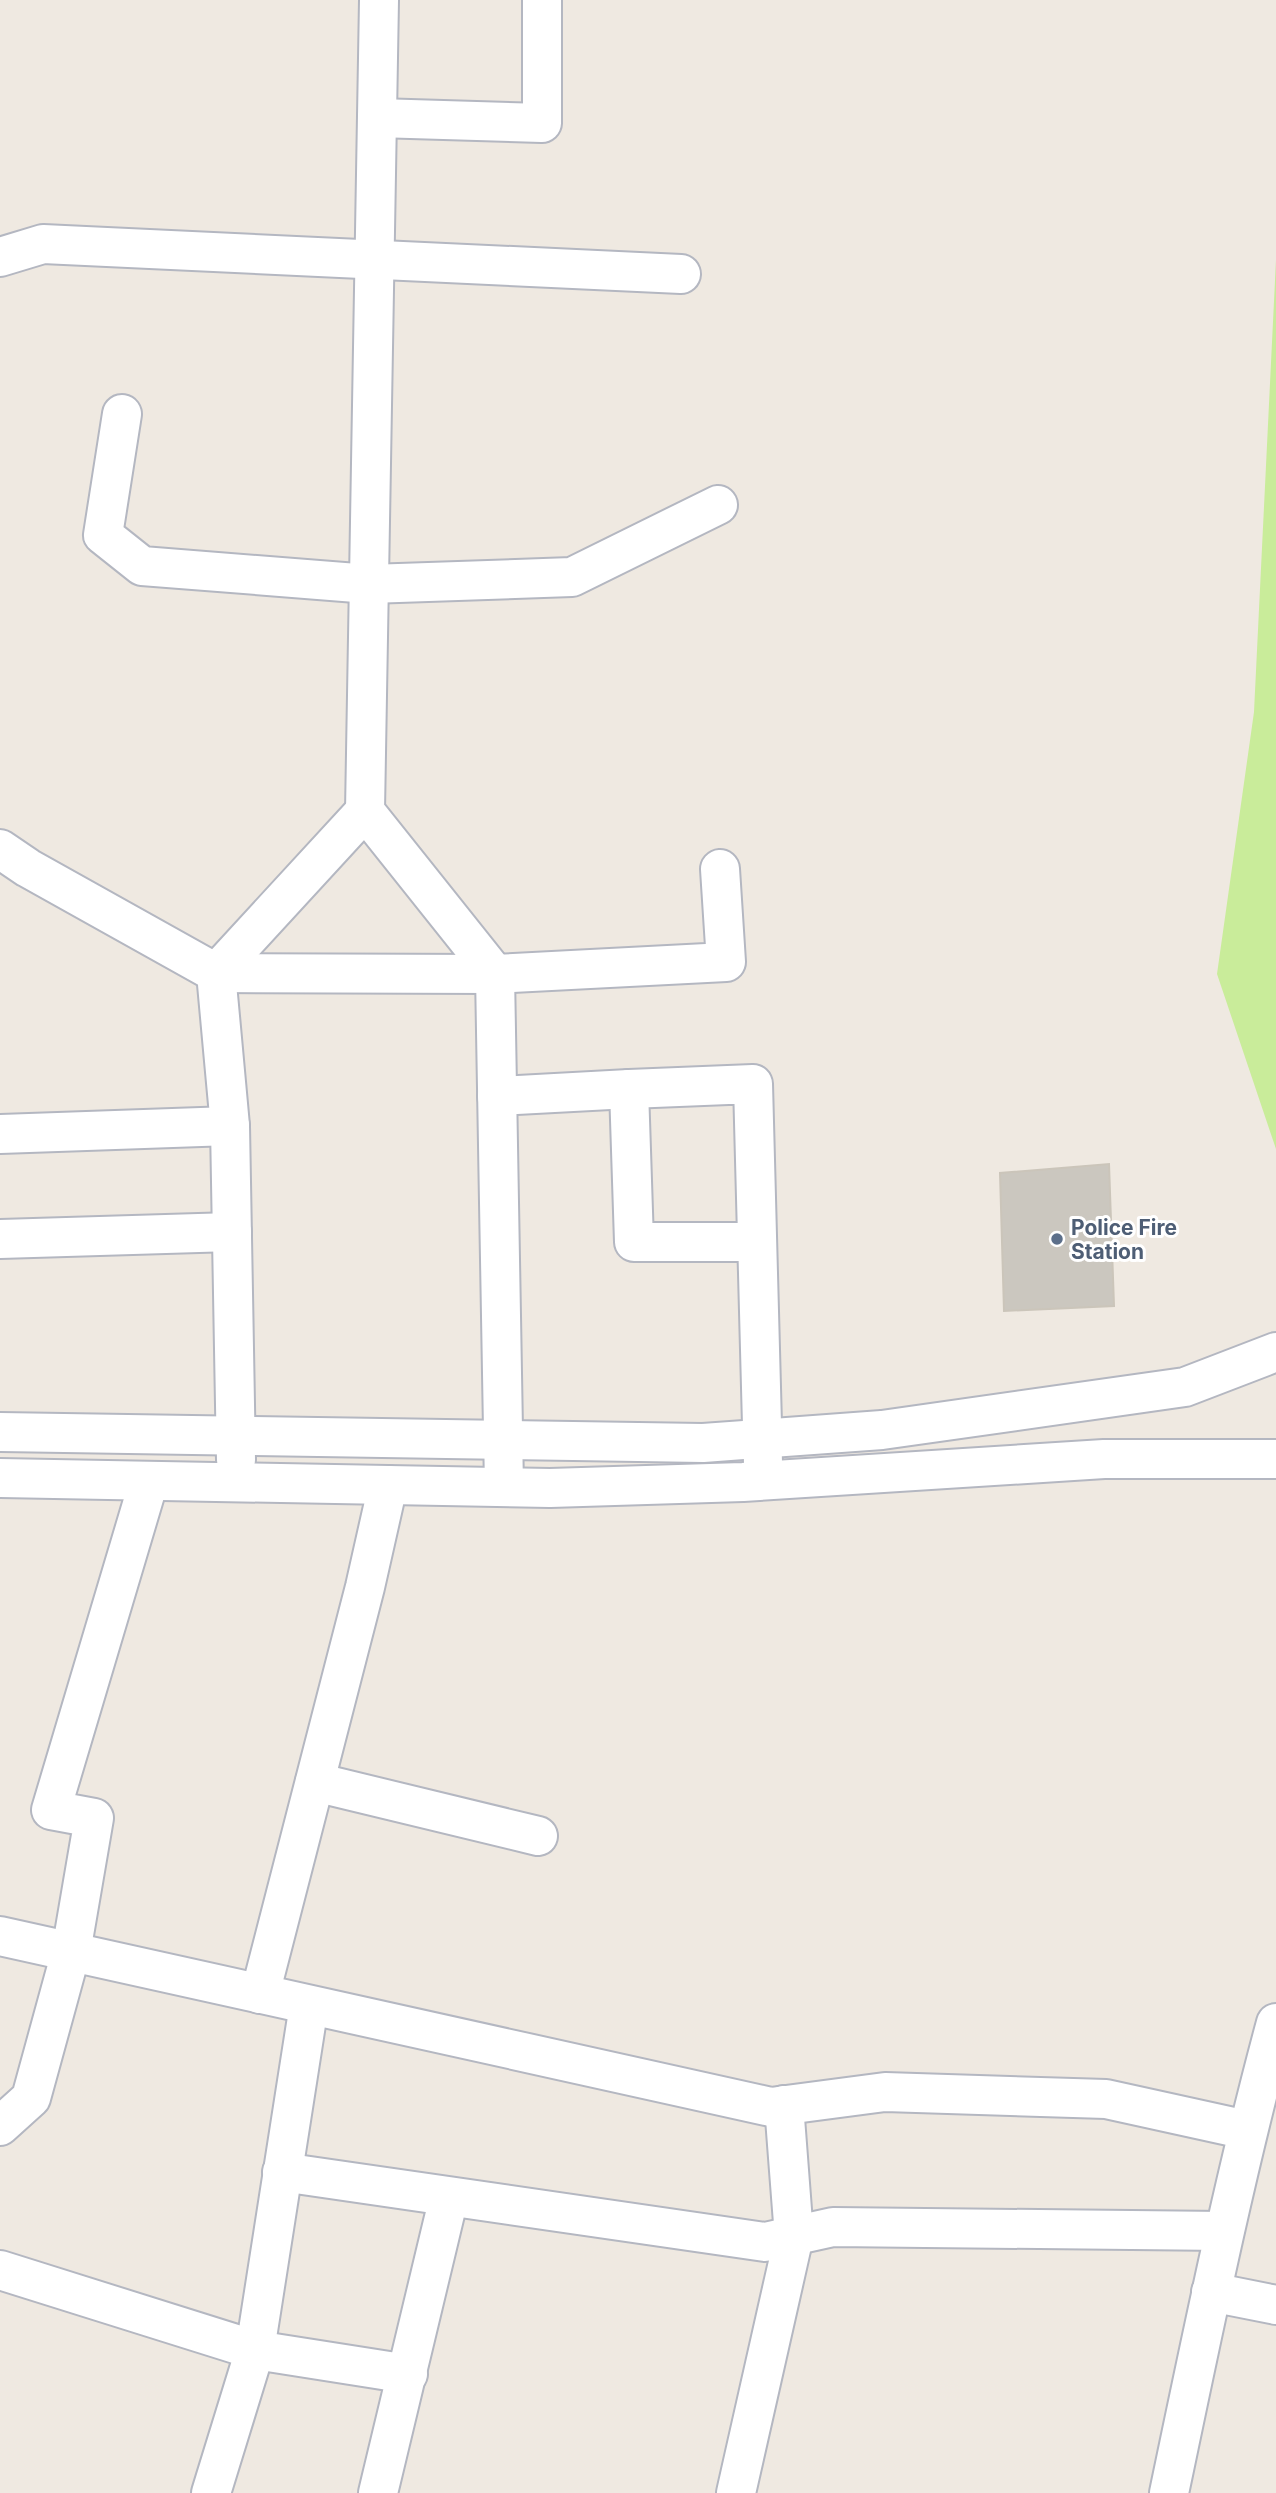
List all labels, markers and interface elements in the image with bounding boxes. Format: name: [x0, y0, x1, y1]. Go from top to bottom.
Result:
place label: Police Fire Station: [1071, 1215, 1177, 1264]
marker: Police Fire Station: [1049, 1231, 1065, 1247]

